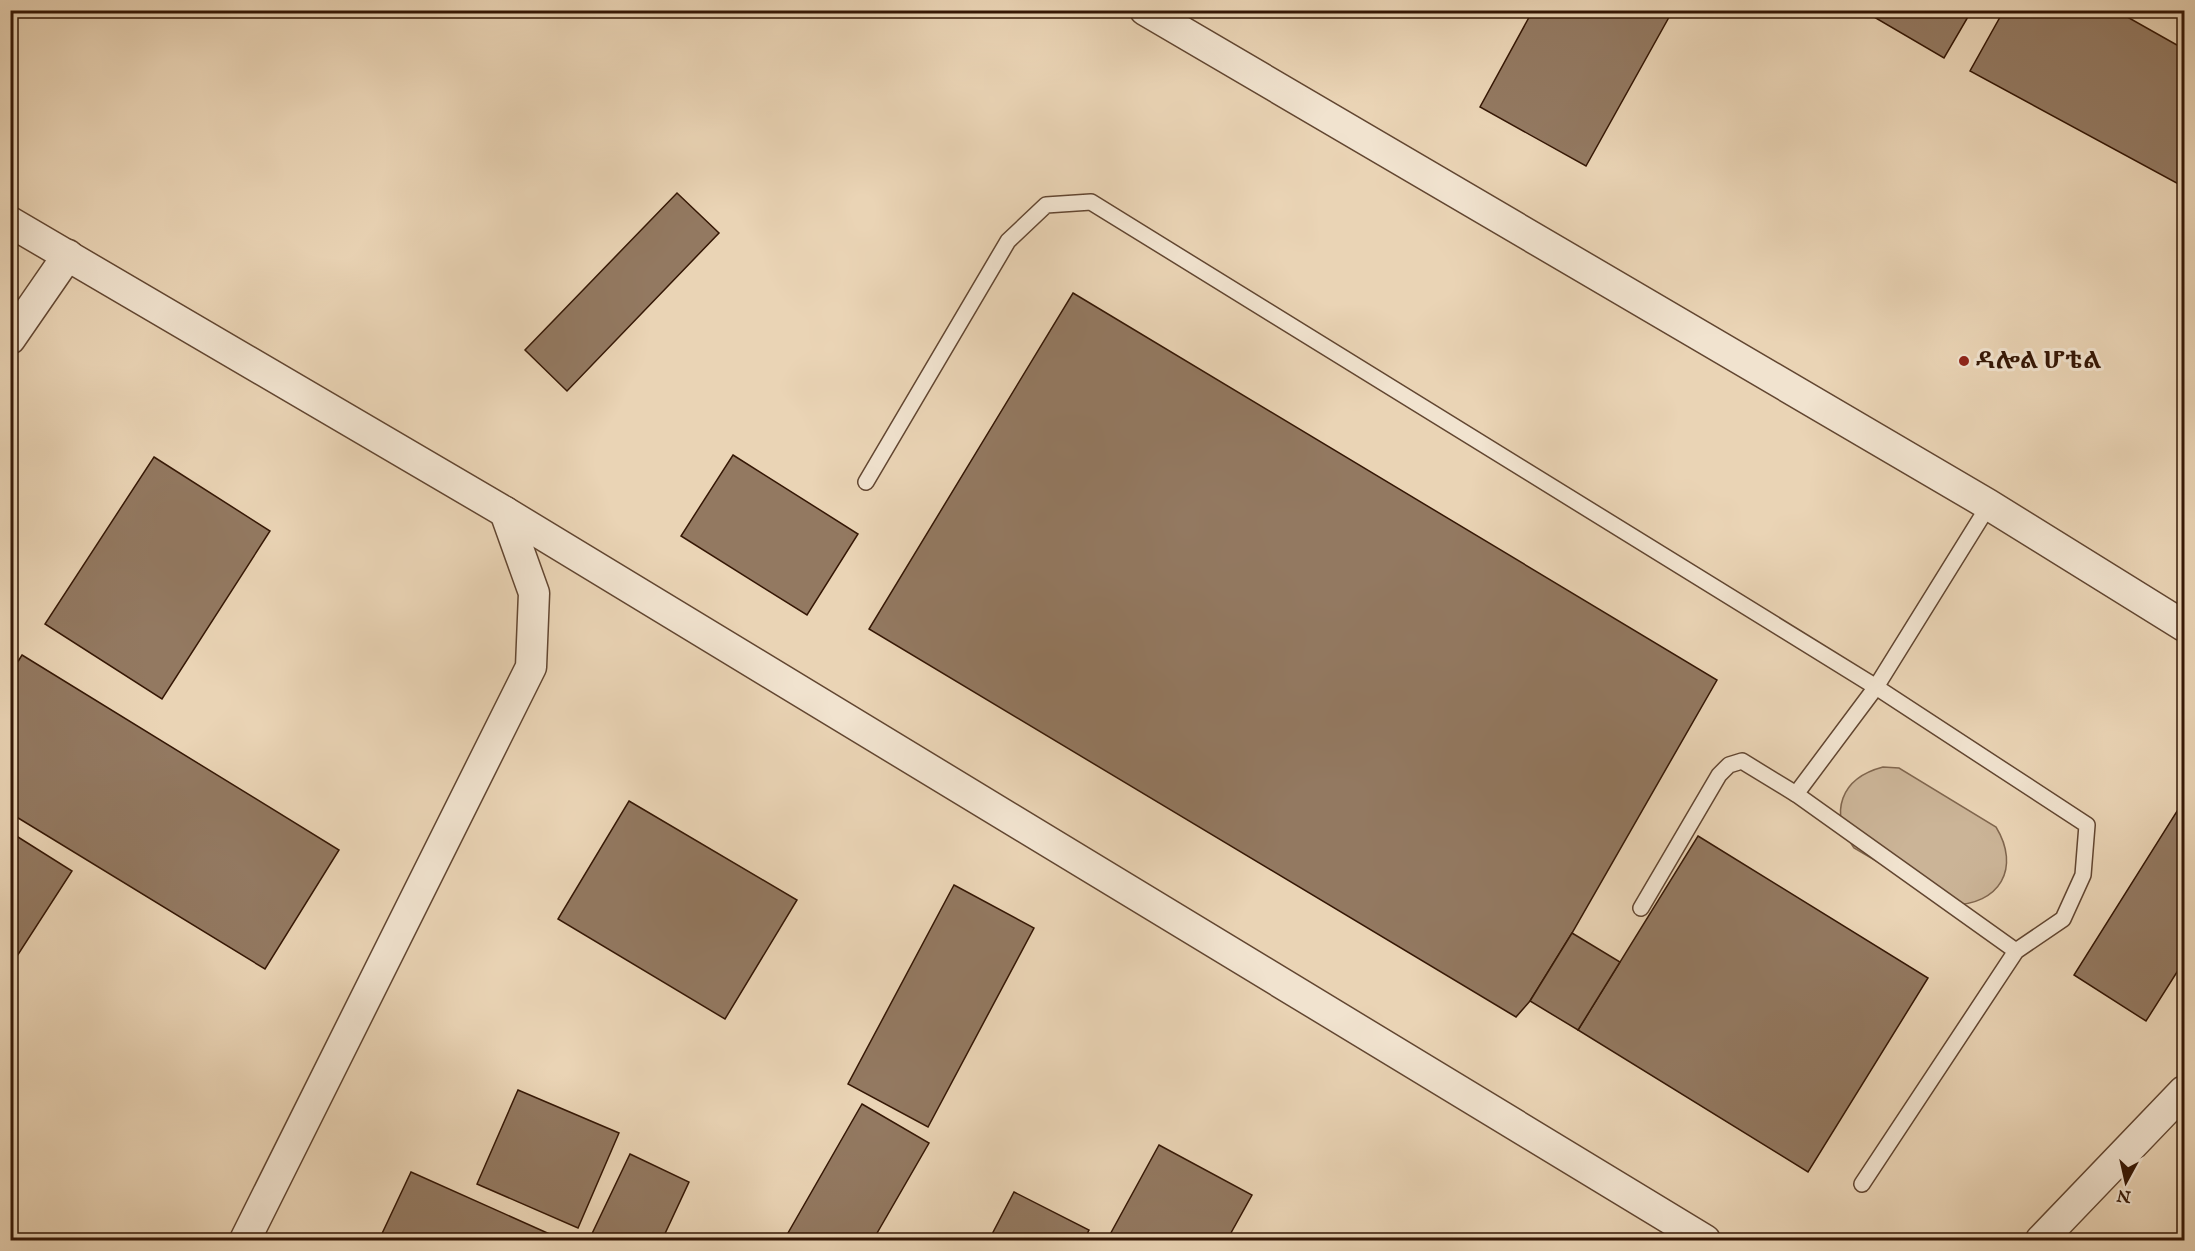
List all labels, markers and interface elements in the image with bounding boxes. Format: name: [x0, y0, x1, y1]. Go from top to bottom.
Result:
place label: ዳሎል ሆቴል: [1976, 346, 2102, 377]
marker: ዳሎል ሆቴል: [1957, 354, 1971, 368]
north arrow: [2096, 1152, 2156, 1212]
text: N: [2116, 1184, 2133, 1206]

